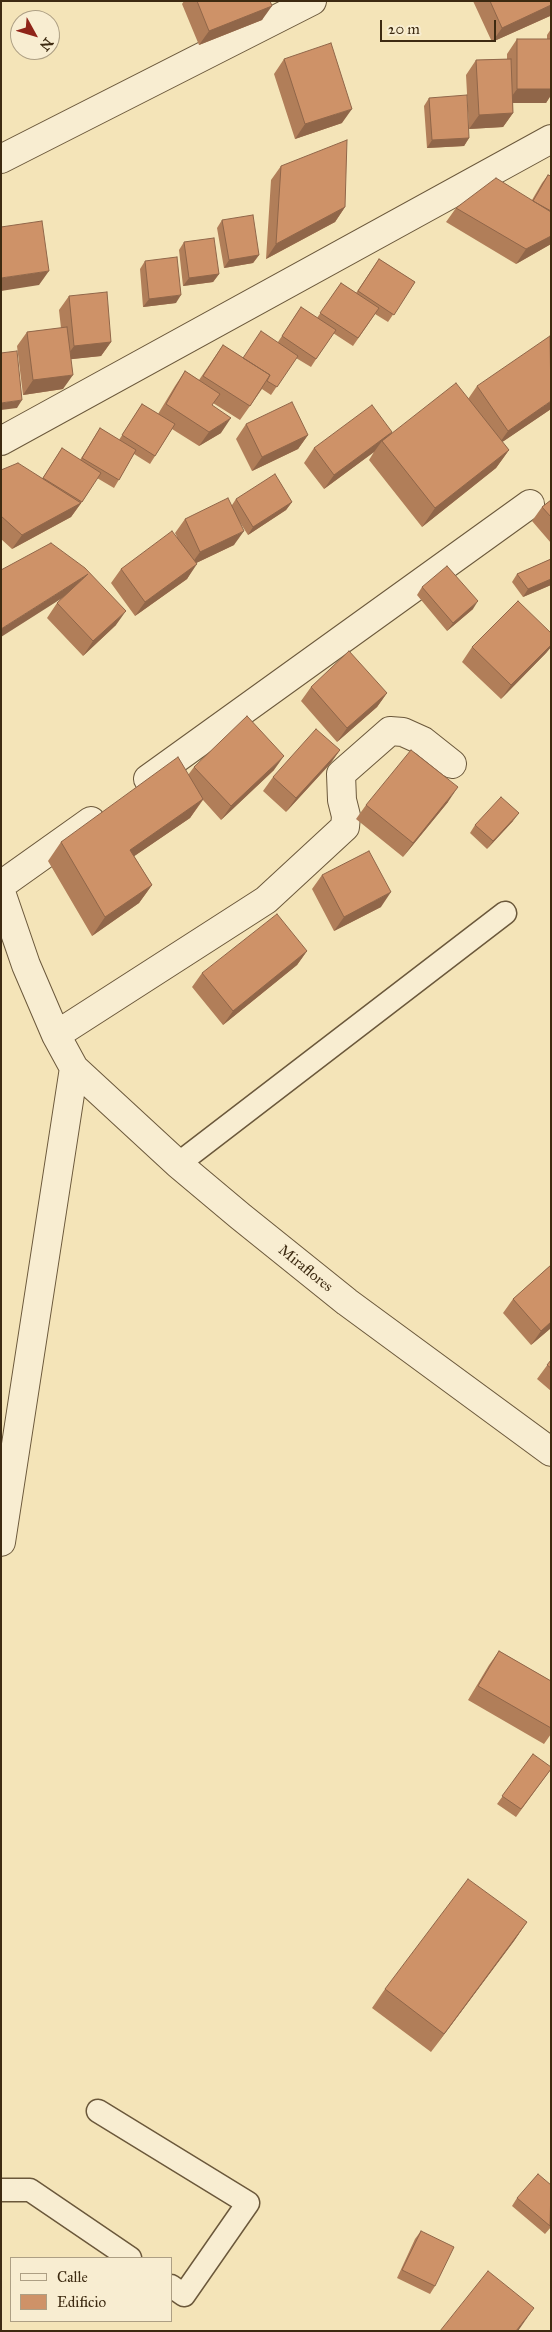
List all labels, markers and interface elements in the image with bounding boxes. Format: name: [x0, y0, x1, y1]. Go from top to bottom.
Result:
north arrow: [10, 10, 60, 60]
scale bar: [382, 10, 498, 42]
text: 20 m: [388, 20, 420, 38]
text: N: [36, 34, 57, 54]
street label: Miraflores: [274, 1242, 336, 1296]
legend: [10, 2257, 172, 2322]
text: Calle: [57, 2268, 88, 2286]
text: Edificio: [57, 2293, 106, 2311]

